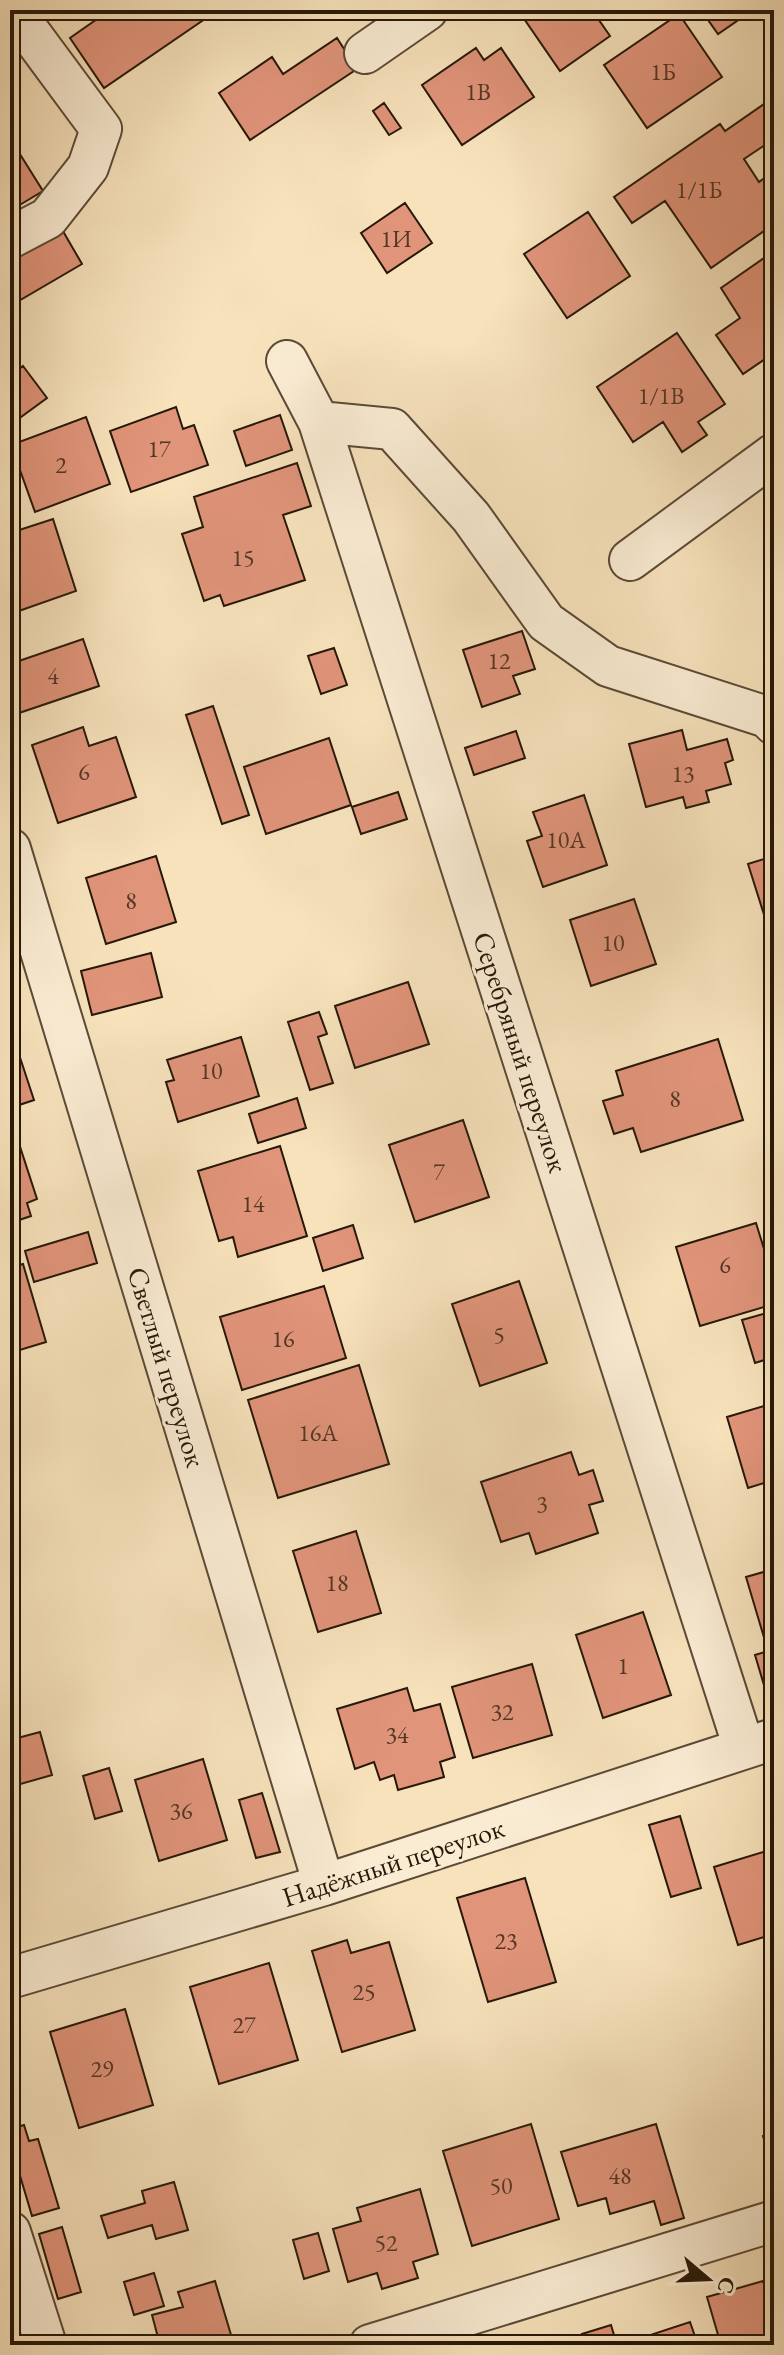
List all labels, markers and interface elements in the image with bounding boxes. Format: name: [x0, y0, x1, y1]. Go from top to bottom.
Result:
house number: 1Б: [650, 56, 676, 87]
house number: 1В: [465, 76, 491, 107]
house number: 1/1Б: [676, 174, 722, 205]
house number: 1И: [381, 223, 411, 254]
house number: 1/1В: [638, 380, 684, 411]
house number: 17: [147, 433, 171, 464]
house number: 2: [55, 449, 67, 480]
house number: 15: [231, 542, 255, 573]
house number: 12: [487, 645, 511, 676]
house number: 4: [47, 660, 59, 691]
house number: 6: [78, 756, 90, 787]
house number: 13: [671, 758, 695, 789]
house number: 10А: [546, 824, 586, 855]
house number: 8: [125, 885, 137, 916]
street label: Серебряный переулок: [465, 927, 577, 1177]
house number: 10: [601, 927, 625, 958]
house number: 10: [199, 1055, 223, 1086]
house number: 8: [669, 1083, 681, 1114]
house number: 7: [433, 1156, 445, 1187]
house number: 14: [241, 1188, 265, 1219]
house number: 6: [719, 1249, 731, 1280]
street label: Светлый переулок: [120, 1263, 214, 1471]
house number: 5: [493, 1319, 505, 1350]
house number: 16: [271, 1323, 295, 1354]
house number: 16А: [298, 1417, 338, 1448]
house number: 3: [536, 1488, 548, 1519]
house number: 18: [325, 1567, 349, 1598]
house number: 1: [617, 1650, 629, 1681]
house number: 32: [490, 1696, 514, 1727]
house number: 34: [385, 1719, 409, 1750]
house number: 36: [169, 1795, 193, 1826]
street label: Надёжный переулок: [277, 1809, 509, 1915]
house number: 23: [494, 1925, 518, 1956]
house number: 25: [352, 1976, 376, 2007]
house number: 27: [232, 2009, 256, 2040]
house number: 29: [90, 2053, 114, 2084]
house number: 48: [608, 2160, 632, 2191]
house number: 50: [489, 2170, 513, 2201]
house number: 52: [374, 2227, 398, 2258]
north arrow: [668, 2239, 748, 2319]
text: С: [710, 2273, 743, 2297]

